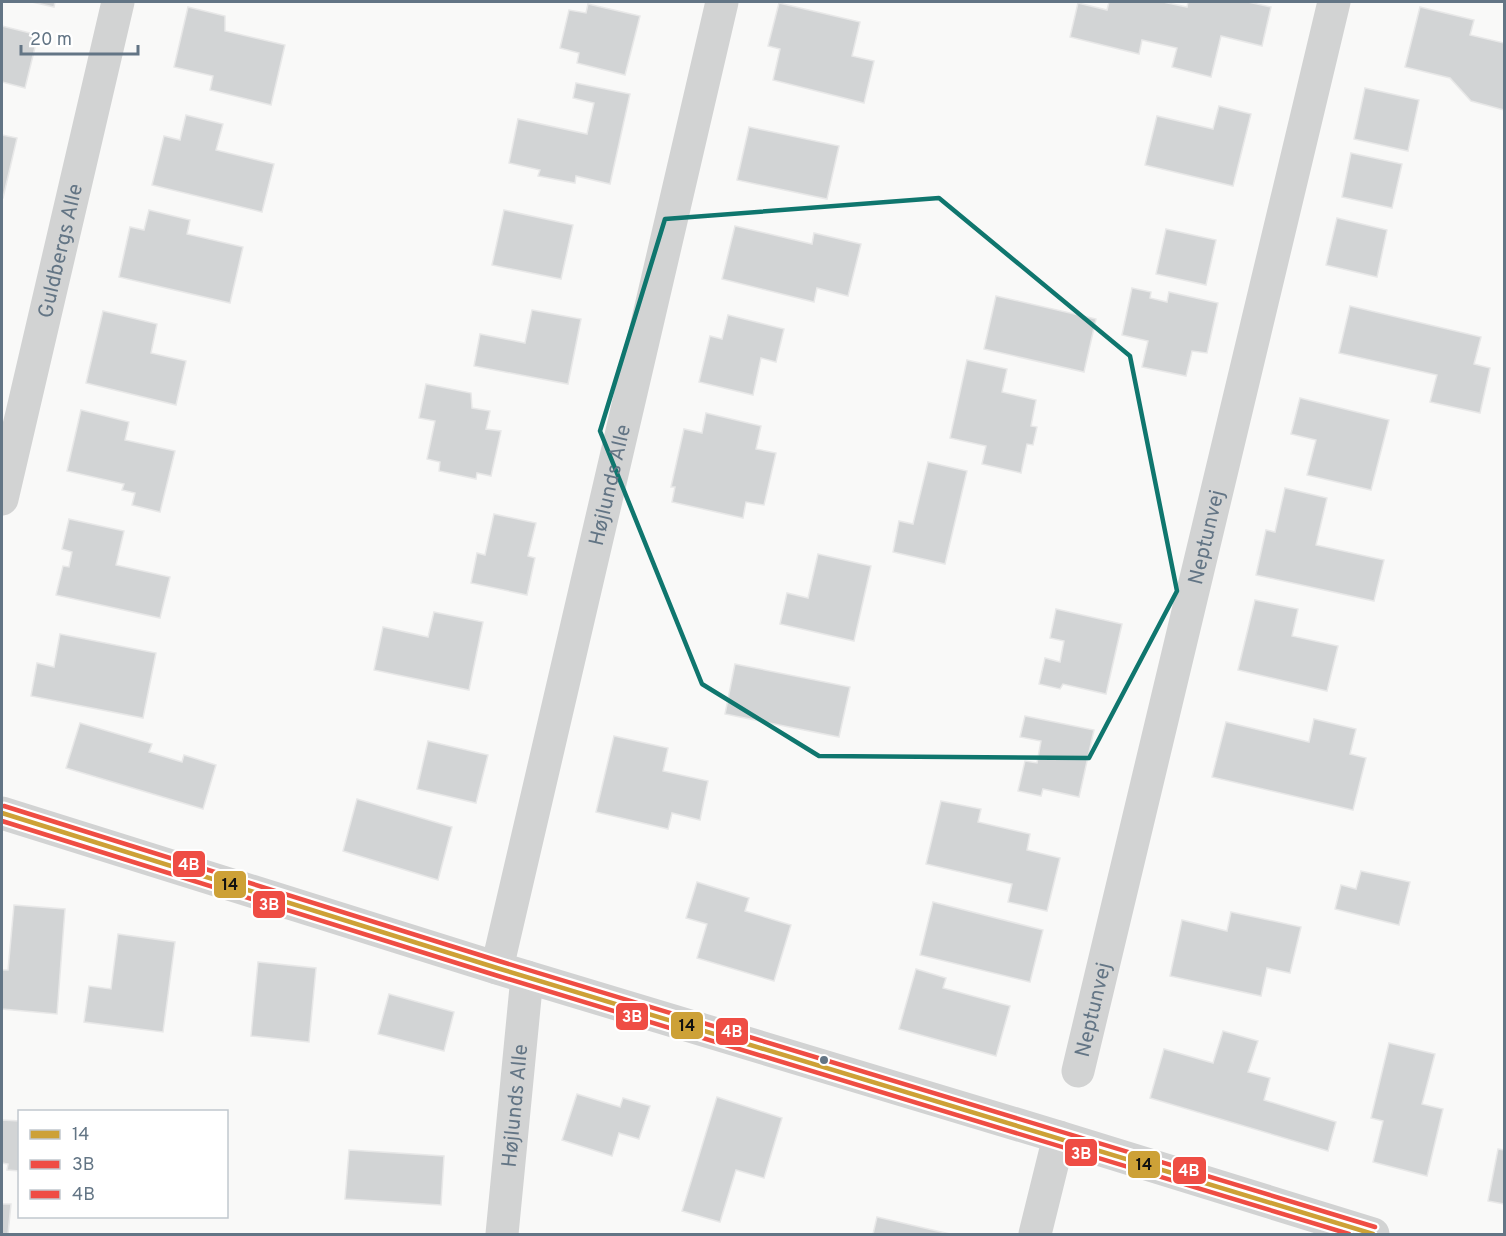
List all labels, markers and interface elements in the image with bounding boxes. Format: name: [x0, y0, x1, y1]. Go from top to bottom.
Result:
scale bar: [21, 18, 138, 56]
text: 20 m: [30, 29, 72, 52]
street label: Guldbergs Alle: [33, 181, 90, 321]
street label: Højlunds Alle: [584, 422, 638, 549]
street label: Neptunvej: [1183, 487, 1232, 588]
line badge: 4B: [172, 850, 206, 878]
text: 4B: [178, 856, 200, 876]
line badge: 14: [213, 870, 247, 899]
text: 14: [222, 876, 238, 896]
line badge: 3B: [252, 890, 286, 919]
text: 3B: [259, 896, 279, 916]
street label: Neptunvej: [1070, 960, 1119, 1060]
line badge: 3B: [615, 1002, 649, 1031]
text: 3B: [622, 1008, 642, 1028]
line badge: 14: [670, 1011, 704, 1040]
text: 14: [679, 1017, 695, 1037]
line badge: 4B: [715, 1017, 749, 1046]
text: 4B: [721, 1023, 743, 1043]
street label: Højlunds Alle: [497, 1043, 535, 1169]
unlabelled marker: [818, 1054, 830, 1066]
legend: [18, 1110, 228, 1218]
text: 14: [72, 1124, 90, 1147]
line badge: 3B: [1064, 1138, 1098, 1167]
text: 3B: [1071, 1145, 1091, 1165]
line badge: 14: [1127, 1150, 1161, 1179]
text: 3B: [72, 1154, 95, 1177]
text: 14: [1136, 1156, 1152, 1176]
line badge: 4B: [1172, 1156, 1207, 1185]
text: 4B: [1178, 1162, 1200, 1182]
text: 4B: [72, 1184, 95, 1207]

